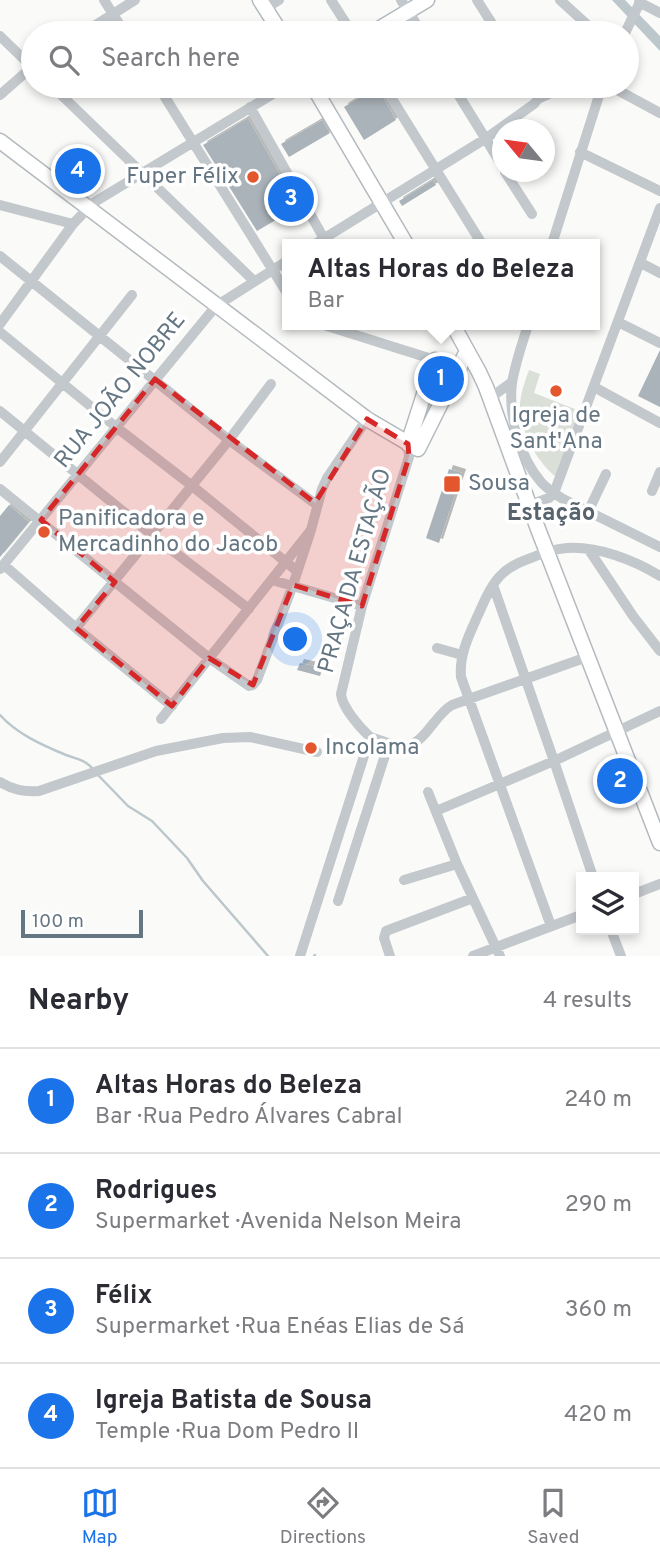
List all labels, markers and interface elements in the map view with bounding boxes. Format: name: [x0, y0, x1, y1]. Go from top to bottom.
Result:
search box: [21, 21, 639, 98]
icon: search: [45, 41, 83, 79]
text: Search here: [101, 43, 240, 76]
north arrow: [492, 119, 555, 182]
pin: 4: [55, 145, 101, 197]
place label: Fuper Félix: [126, 163, 239, 192]
marker: Fuper Félix: [245, 169, 261, 185]
pin: 3: [268, 173, 314, 225]
popup: [282, 239, 600, 330]
text: Altas Horas do Beleza: [308, 254, 574, 287]
text: Bar: [308, 287, 344, 316]
street label: RUA JOÃO NOBRE: [48, 306, 193, 475]
pin: 1: [418, 353, 464, 405]
marker: Igreja de Sant'Ana: [548, 383, 564, 399]
place label: Igreja de Sant'Ana: [509, 402, 603, 457]
street label: PRAÇA DA ESTAÇÃO: [312, 465, 399, 677]
place label: Sousa: [468, 470, 530, 499]
marker: Sousa: [442, 474, 462, 494]
district label: Estação: [507, 499, 595, 529]
place label: Panificadora e Mercadinho do Jacob: [58, 505, 278, 560]
marker: Panificadora e Mercadinho do Jacob: [36, 524, 52, 540]
your location: [278, 622, 312, 656]
place label: Incolama: [325, 734, 419, 763]
marker: Incolama: [303, 740, 319, 756]
pin: 2: [597, 755, 643, 807]
map controls: [576, 872, 639, 935]
button: layers: [576, 872, 639, 935]
scale bar: [21, 907, 144, 939]
text: 100 m: [32, 910, 84, 934]
text: Nearby: [28, 983, 129, 1020]
text: 4 results: [543, 987, 632, 1016]
text: Altas Horas do Beleza: [95, 1070, 362, 1103]
text: 1: [46, 1086, 56, 1115]
text: 240 m: [564, 1086, 632, 1115]
text: Bar · Rua Pedro Álvares Cabral: [95, 1103, 402, 1132]
text: Rodrigues: [95, 1175, 217, 1208]
text: 2: [44, 1191, 58, 1220]
text: 290 m: [565, 1191, 632, 1220]
text: Supermarket · Avenida Nelson Meira: [95, 1208, 461, 1237]
text: Félix: [95, 1280, 152, 1313]
text: 3: [44, 1296, 58, 1325]
text: 360 m: [565, 1296, 632, 1325]
text: Supermarket · Rua Enéas Elias de Sá: [95, 1313, 464, 1342]
text: Igreja Batista de Sousa: [95, 1385, 372, 1418]
text: 4: [44, 1401, 58, 1430]
text: 420 m: [564, 1401, 632, 1430]
text: Temple · Rua Dom Pedro II: [95, 1418, 359, 1447]
tab: Map: [81, 1484, 119, 1550]
tab: Directions: [280, 1484, 366, 1550]
tab: Saved: [527, 1484, 579, 1550]

